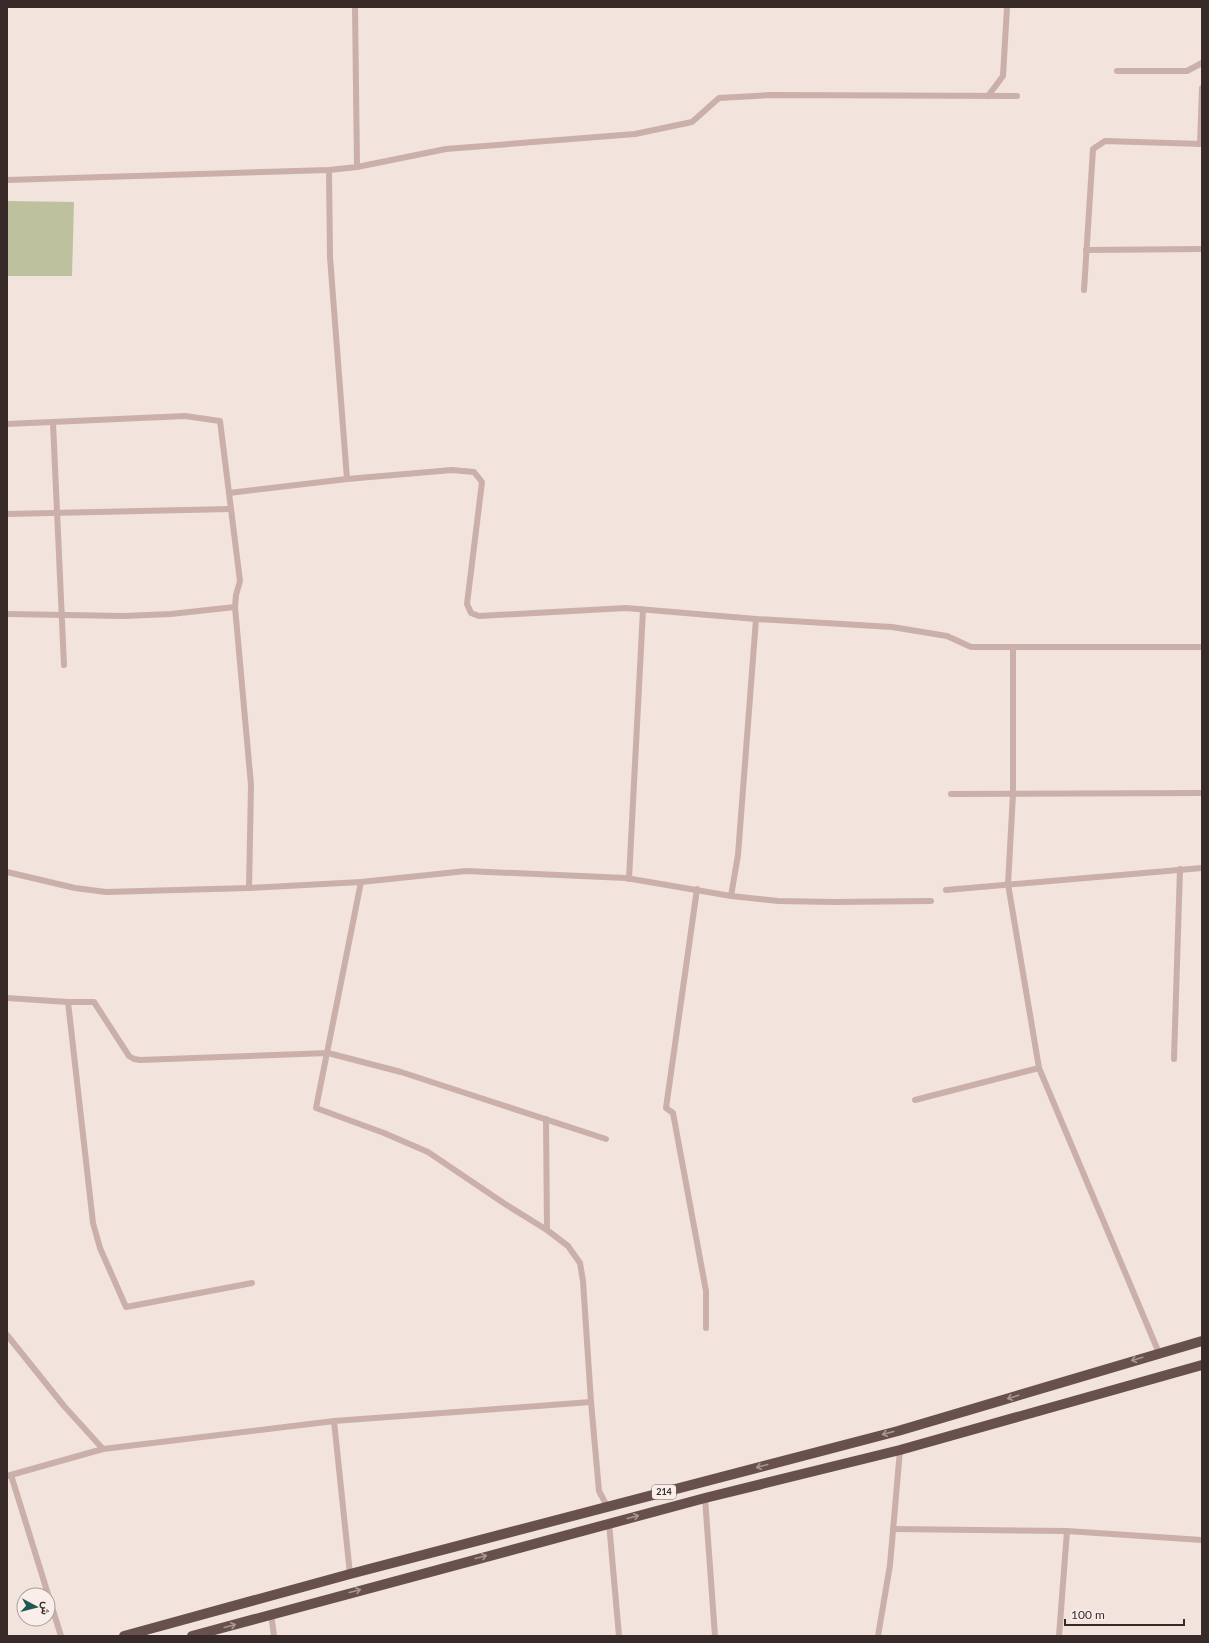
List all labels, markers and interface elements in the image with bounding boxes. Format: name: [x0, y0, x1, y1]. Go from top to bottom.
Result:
one-way arrow: [1131, 1356, 1144, 1363]
one-way arrow: [1007, 1393, 1020, 1401]
one-way arrow: [882, 1430, 895, 1437]
one-way arrow: [756, 1463, 769, 1470]
road number: 214: [652, 1485, 676, 1499]
one-way arrow: [626, 1513, 639, 1520]
one-way arrow: [474, 1553, 487, 1561]
north arrow: [16, 1587, 56, 1627]
one-way arrow: [348, 1587, 361, 1594]
text: ش: [38, 1601, 54, 1616]
scale bar: [1065, 1601, 1184, 1627]
text: 100 m: [1071, 1607, 1105, 1622]
one-way arrow: [223, 1621, 236, 1629]

